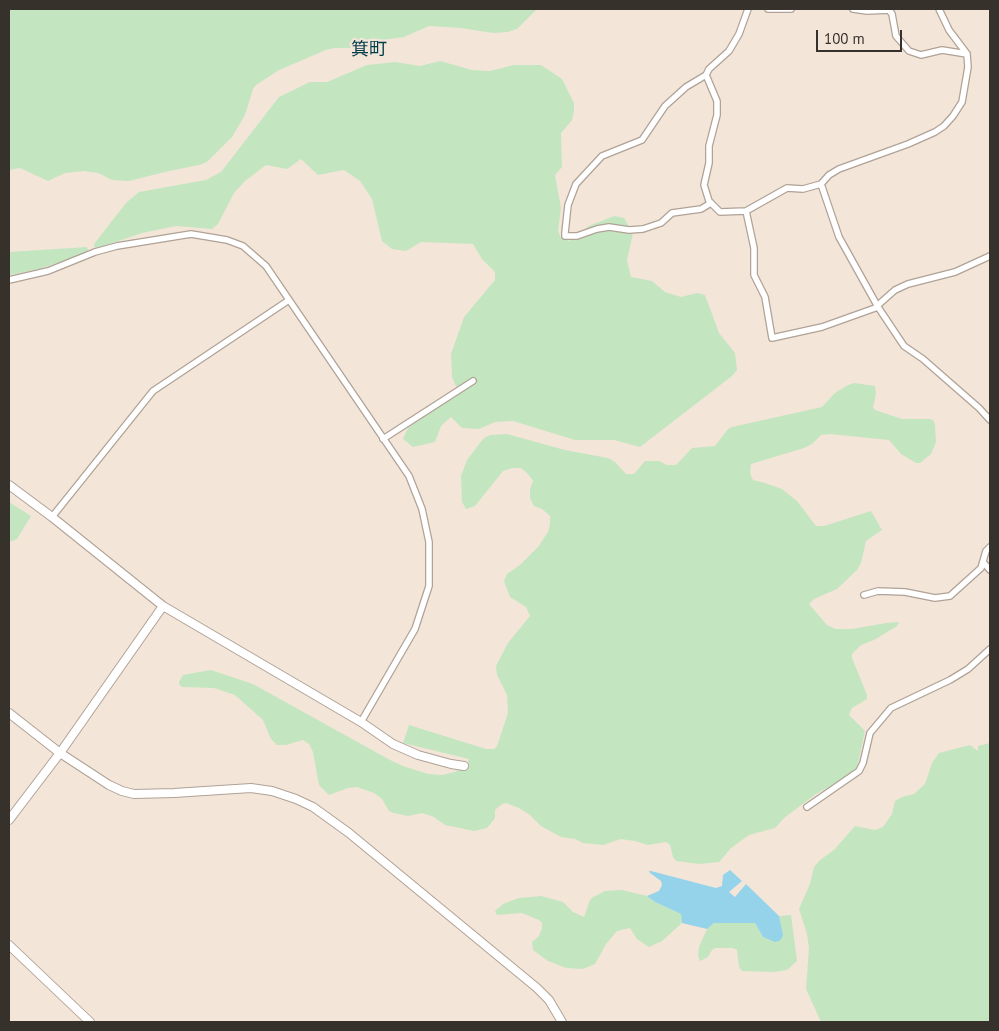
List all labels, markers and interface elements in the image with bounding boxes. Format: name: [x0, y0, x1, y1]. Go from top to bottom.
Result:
scale bar: [819, 20, 905, 52]
text: 100 m: [824, 29, 865, 48]
district label: 箕町: [351, 39, 387, 61]

